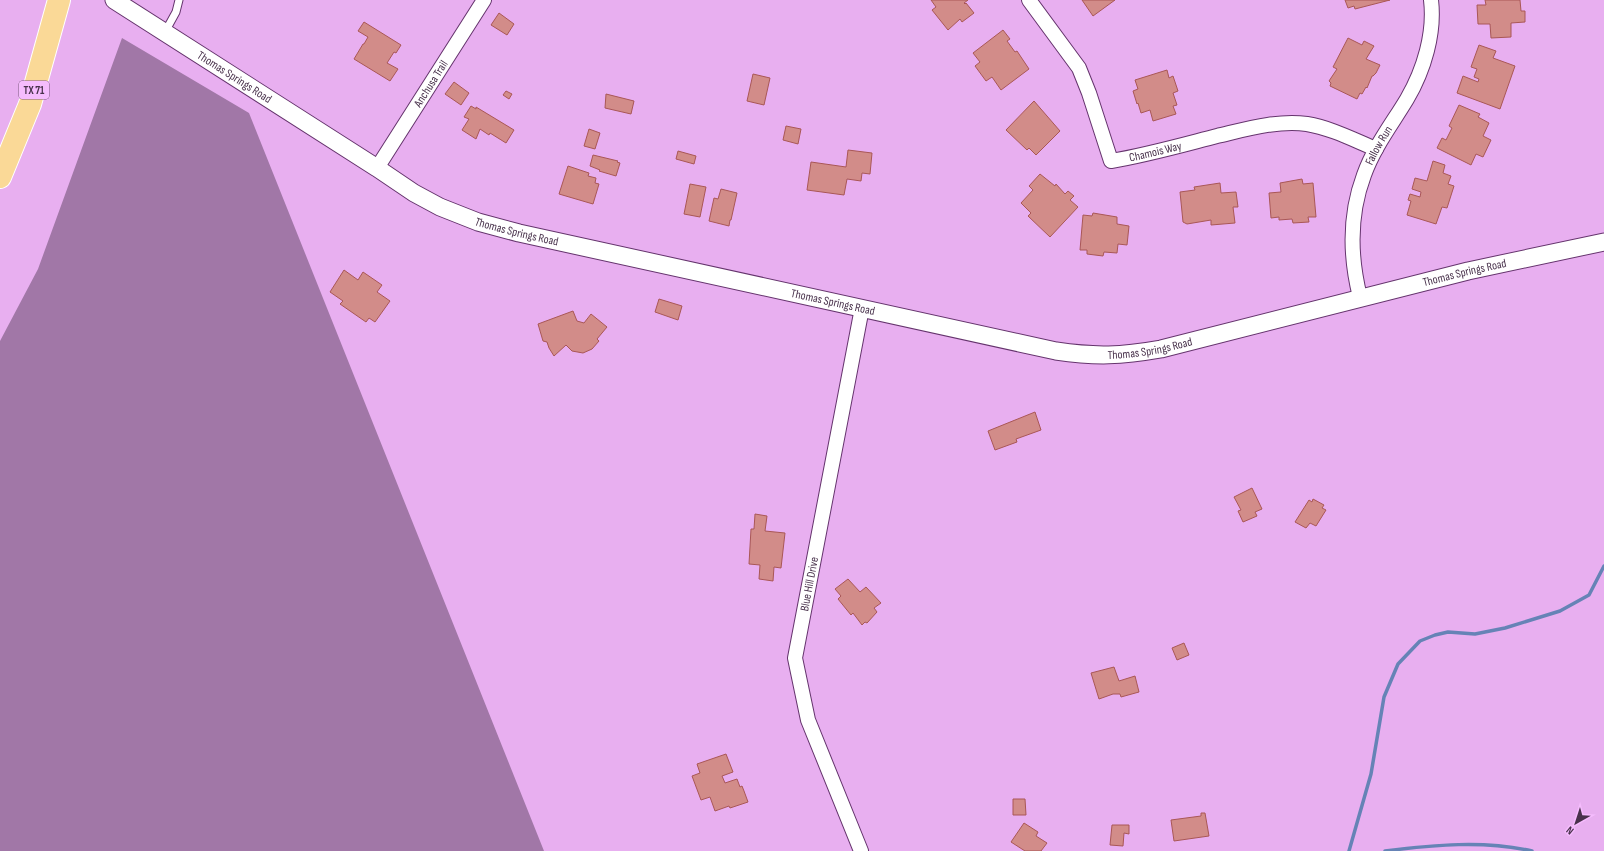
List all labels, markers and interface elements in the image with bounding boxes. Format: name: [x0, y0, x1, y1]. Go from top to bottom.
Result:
street label: Thomas Springs Road: [194, 48, 275, 106]
street label: Anchusa Trail: [410, 57, 451, 111]
road number: TX 71: [19, 81, 49, 99]
street label: Fallow Run: [1362, 123, 1396, 167]
street label: Chamois Way: [1128, 138, 1183, 165]
street label: Thomas Springs Road: [473, 214, 560, 249]
street label: Thomas Springs Road: [1421, 256, 1508, 290]
street label: Thomas Springs Road: [790, 285, 876, 318]
street label: Thomas Springs Road: [1107, 334, 1194, 362]
street label: Blue Hill Drive: [797, 555, 822, 612]
north arrow: [1556, 803, 1596, 843]
text: N: [1564, 823, 1576, 837]

